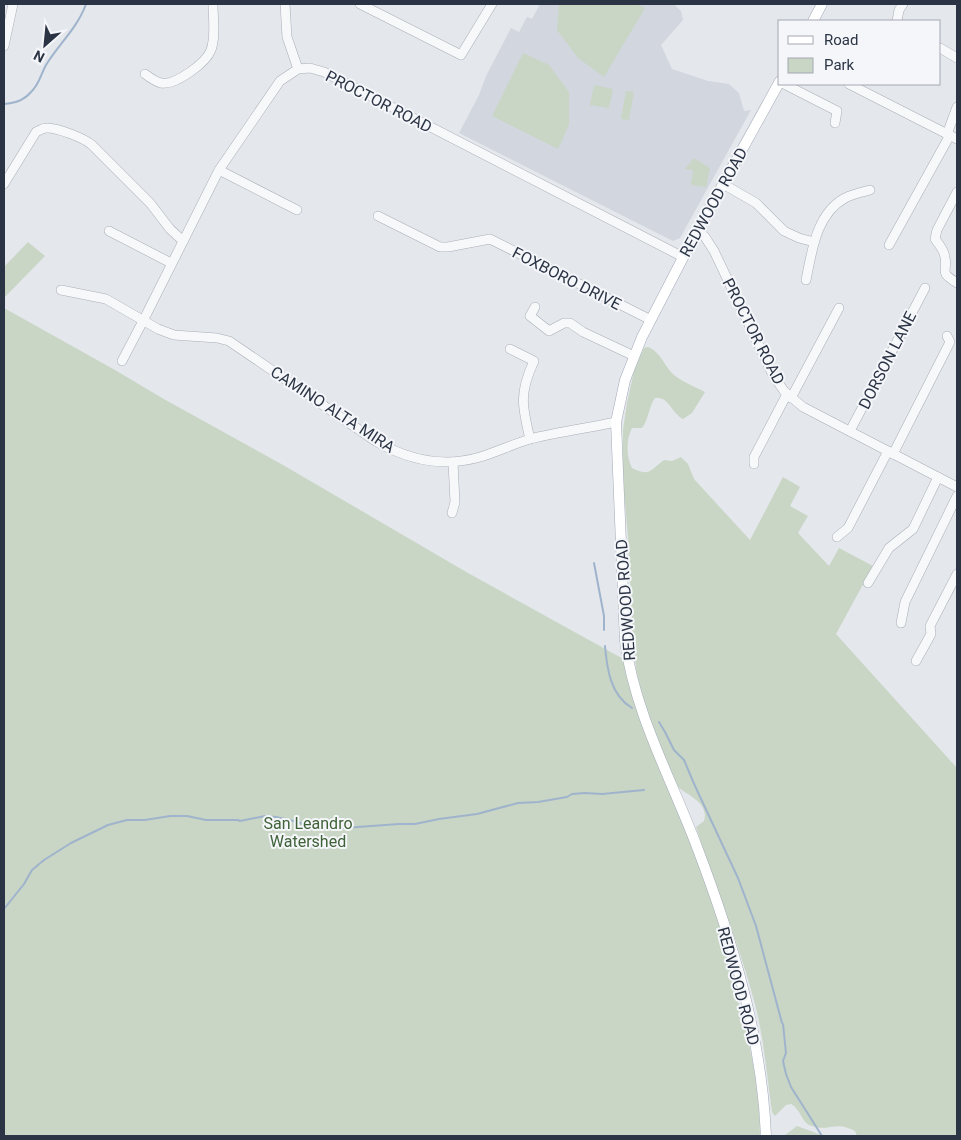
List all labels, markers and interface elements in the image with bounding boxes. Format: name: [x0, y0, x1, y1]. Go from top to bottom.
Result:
north arrow: [20, 20, 70, 70]
legend: [778, 20, 941, 85]
text: Road: [824, 31, 858, 49]
text: N: [31, 47, 47, 66]
text: Park: [824, 56, 855, 74]
street label: PROCTOR ROAD: [322, 66, 435, 136]
street label: REDWOOD ROAD: [676, 144, 751, 260]
street label: FOXBORO DRIVE: [509, 243, 624, 314]
street label: PROCTOR ROAD: [719, 275, 789, 388]
street label: DORSON LANE: [855, 308, 920, 412]
street label: CAMINO ALTA MIRA: [267, 362, 399, 457]
street label: REDWOOD ROAD: [612, 539, 639, 661]
park label: San Leandro Watershed: [263, 814, 353, 851]
street label: REDWOOD ROAD: [714, 925, 763, 1047]

